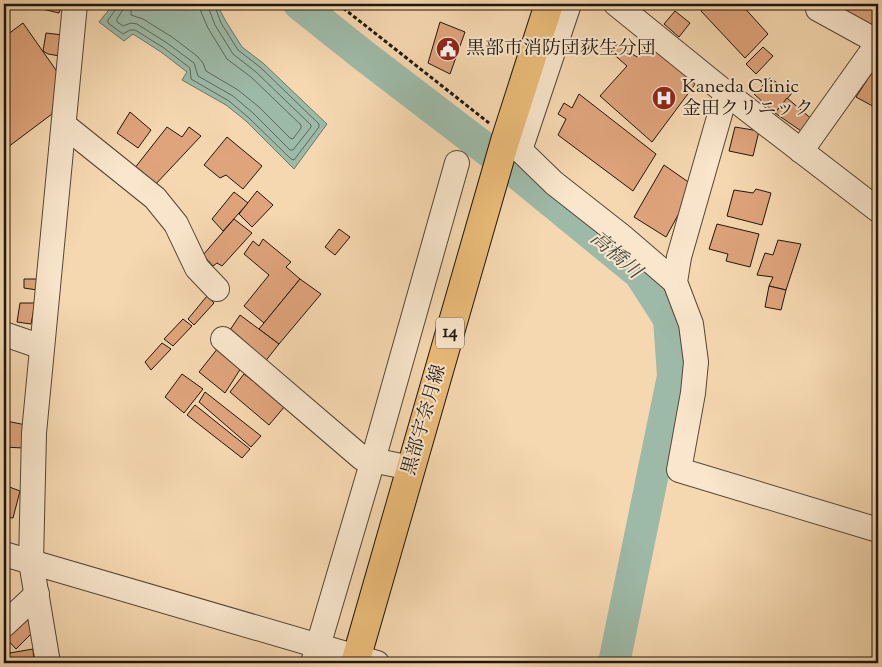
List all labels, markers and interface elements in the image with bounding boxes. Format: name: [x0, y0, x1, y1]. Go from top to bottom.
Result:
public building icon: 黒部市消防団荻生分団: [435, 36, 461, 62]
place label: 黒部市消防団荻生分団: [466, 36, 656, 63]
place label: Kaneda Clinic 金田クリニック: [682, 74, 814, 123]
hospital icon: Kaneda Clinic 金田クリニック: [651, 85, 677, 111]
water label: 高橋川: [583, 225, 649, 288]
road number: 14: [436, 317, 464, 348]
street label: 黒部宇奈月線: [396, 361, 454, 479]

